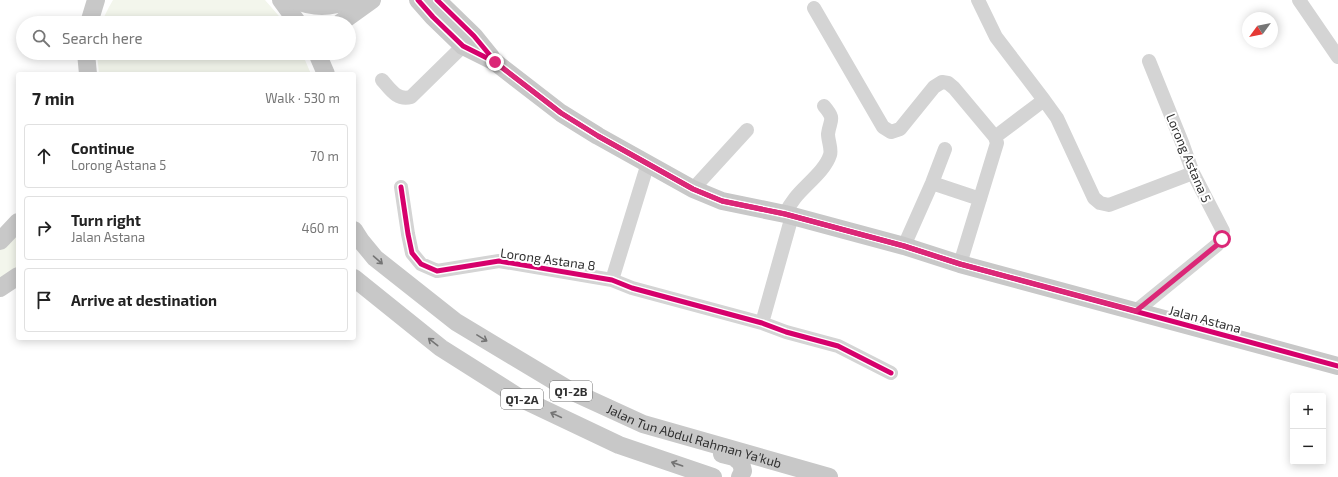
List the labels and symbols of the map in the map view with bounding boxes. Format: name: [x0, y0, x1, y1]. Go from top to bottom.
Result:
north arrow: [1242, 12, 1278, 48]
route end: [486, 53, 504, 71]
street label: Lorong Astana 5: [1163, 111, 1215, 205]
route start: [1213, 230, 1231, 248]
street label: Lorong Astana 8: [499, 244, 597, 274]
one-way arrow: [373, 256, 384, 265]
street label: Jalan Astana: [1167, 302, 1243, 336]
one-way arrow: [476, 335, 488, 343]
one-way arrow: [428, 337, 439, 346]
road number: Q1-2B: [550, 381, 592, 401]
road number: Q1-2A: [501, 389, 543, 409]
street label: Jalan Tun Abdul Rahman Ya'kub: [604, 400, 784, 471]
one-way arrow: [551, 411, 563, 418]
one-way arrow: [671, 460, 683, 468]

